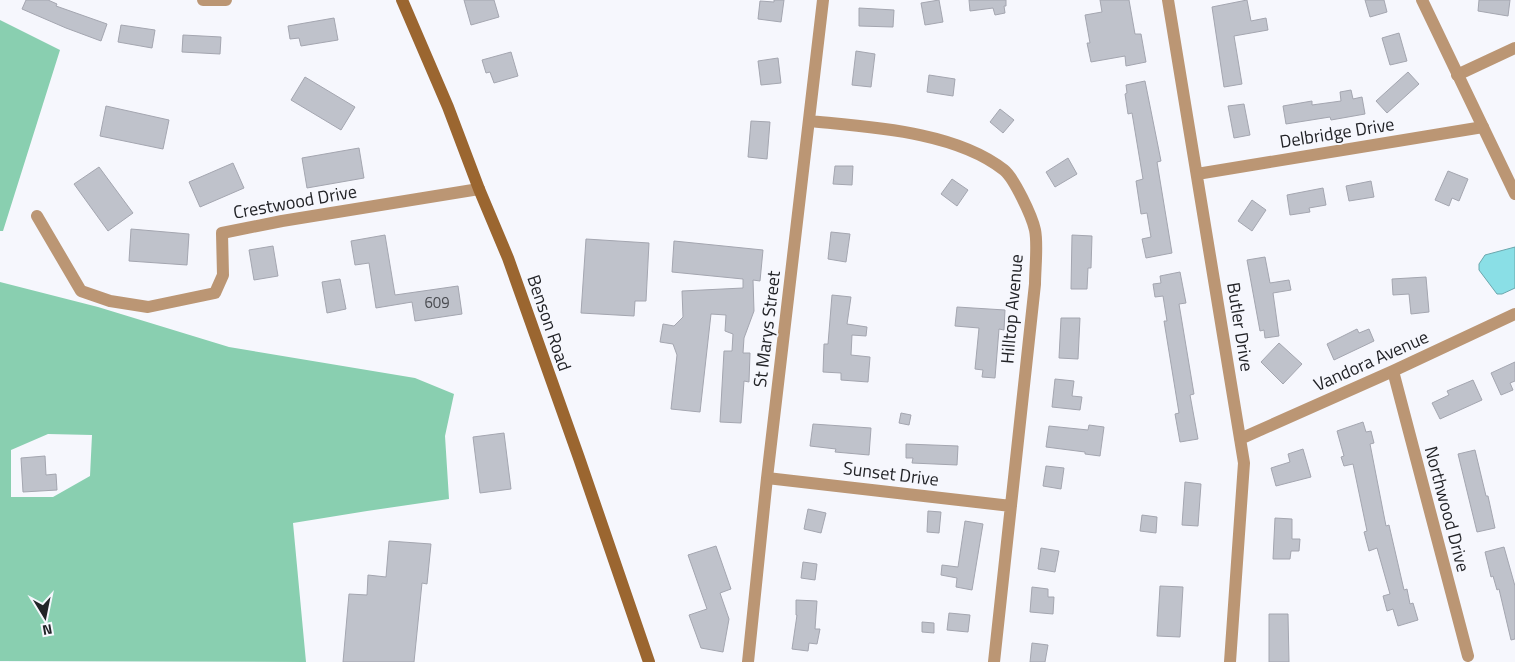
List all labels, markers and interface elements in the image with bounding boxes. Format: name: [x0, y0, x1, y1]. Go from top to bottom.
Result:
street label: Delbridge Drive: [1278, 110, 1396, 155]
street label: Crestwood Drive: [231, 177, 359, 226]
street label: Hilltop Avenue: [993, 253, 1030, 365]
street label: St Marys Street: [746, 268, 787, 389]
street label: Benson Road: [520, 271, 579, 375]
street label: Butler Drive: [1220, 280, 1261, 373]
house number: 609: [424, 291, 450, 314]
street label: Vandora Avenue: [1309, 323, 1433, 398]
street label: Northwood Drive: [1418, 443, 1477, 575]
street label: Sunset Drive: [842, 454, 940, 493]
north arrow: [20, 592, 70, 642]
text: N: [41, 619, 54, 641]

